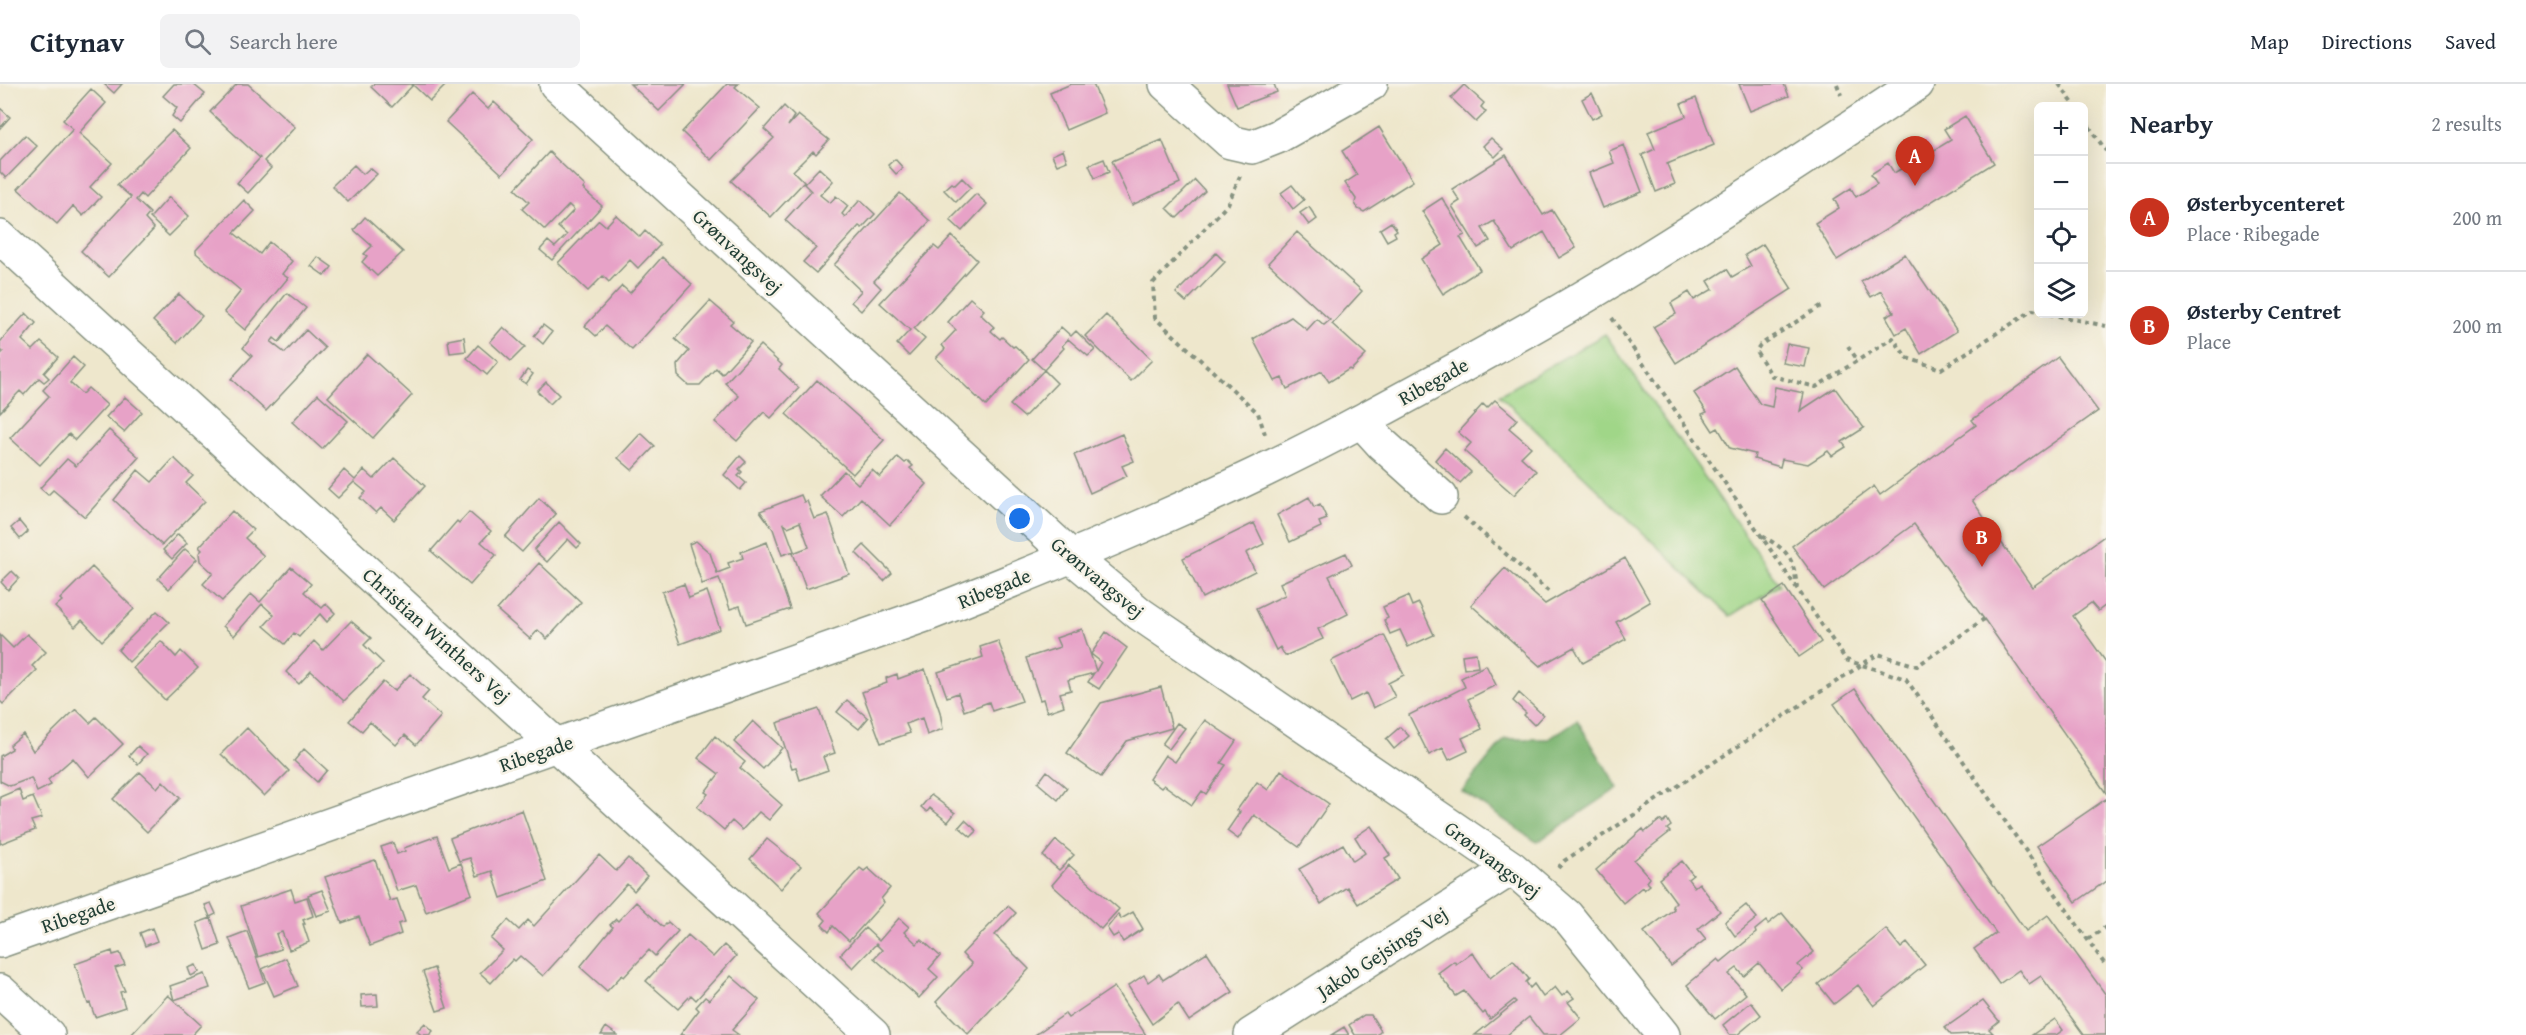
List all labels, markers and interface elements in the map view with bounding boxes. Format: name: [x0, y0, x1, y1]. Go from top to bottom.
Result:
search box: [160, 14, 580, 68]
text: Citynav: [30, 21, 124, 62]
icon: search: [181, 25, 214, 58]
text: Search here: [229, 25, 338, 57]
text: Map: [2250, 26, 2289, 57]
text: Directions: [2322, 26, 2412, 57]
text: Saved: [2445, 26, 2496, 57]
map controls: [2034, 102, 2088, 318]
button: +: [2034, 102, 2088, 156]
text: Nearby: [2130, 104, 2213, 143]
text: 2 results: [2431, 109, 2502, 138]
pin: A: [1896, 136, 1934, 186]
button: −: [2034, 156, 2088, 210]
text: Østerbycenteret: [2187, 187, 2345, 219]
street label: Grønvangsvej: [686, 202, 790, 300]
text: A: [2143, 203, 2156, 232]
text: 200 m: [2452, 203, 2502, 232]
button: locate: [2034, 210, 2088, 264]
text: Place · Ribegade: [2187, 219, 2320, 248]
button: layers: [2034, 264, 2088, 318]
text: Østerby Centret: [2187, 295, 2341, 327]
text: B: [2143, 311, 2156, 340]
text: 200 m: [2452, 311, 2502, 340]
text: Place: [2187, 327, 2231, 356]
street label: Ribegade: [1393, 350, 1473, 412]
your location: [1005, 504, 1034, 533]
pin: B: [1962, 518, 2002, 567]
street label: Grønvangsvej: [1045, 529, 1151, 625]
street label: Ribegade: [953, 560, 1035, 616]
street label: Christian Winthers Vej: [357, 561, 517, 709]
street label: Ribegade: [495, 727, 577, 779]
street label: Grønvangsvej: [1439, 813, 1547, 905]
street label: Ribegade: [37, 888, 119, 940]
street label: Jakob Gejsings Vej: [1308, 899, 1453, 1007]

